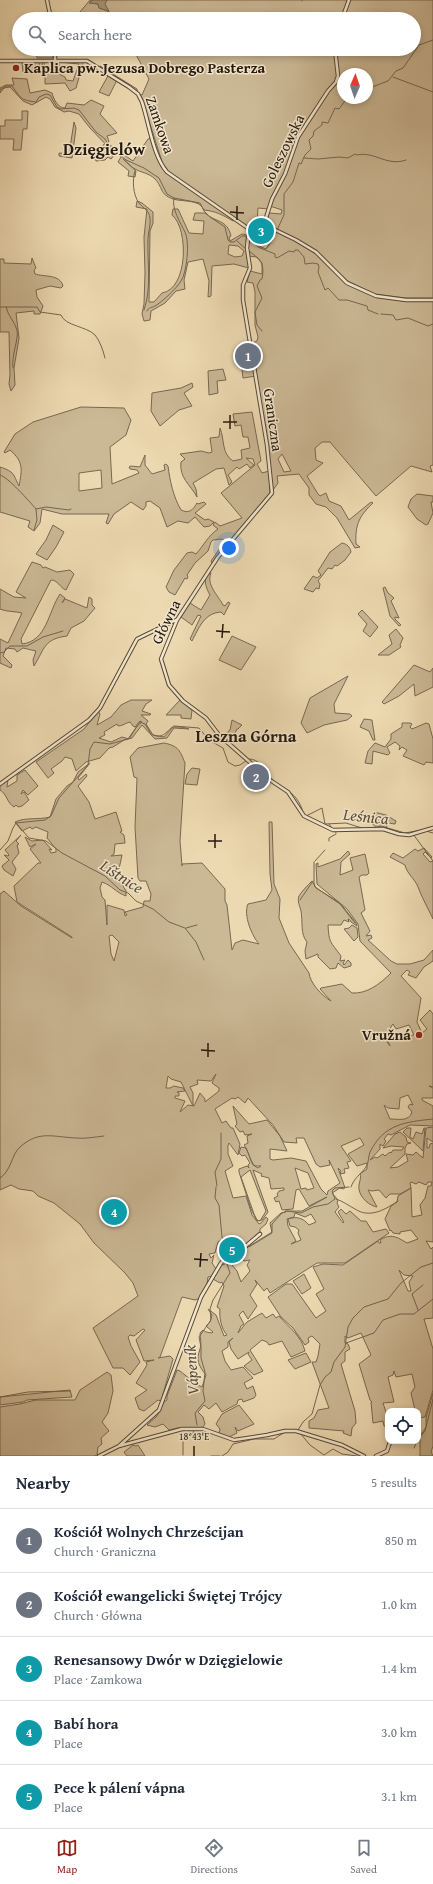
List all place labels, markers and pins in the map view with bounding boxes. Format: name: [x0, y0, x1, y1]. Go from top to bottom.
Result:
place label: Kaplica pw. Jezusa Dobrego Pasterza: [24, 57, 266, 78]
marker: Kaplica pw. Jezusa Dobrego Pasterza: [11, 63, 21, 73]
pin: 3: [248, 216, 274, 246]
pin: 1: [235, 341, 261, 371]
pin: 2: [243, 762, 269, 792]
place label: Vružná: [362, 1024, 411, 1045]
marker: Vružná: [414, 1030, 424, 1040]
pin: 4: [101, 1197, 127, 1227]
pin: 5: [219, 1235, 245, 1265]

